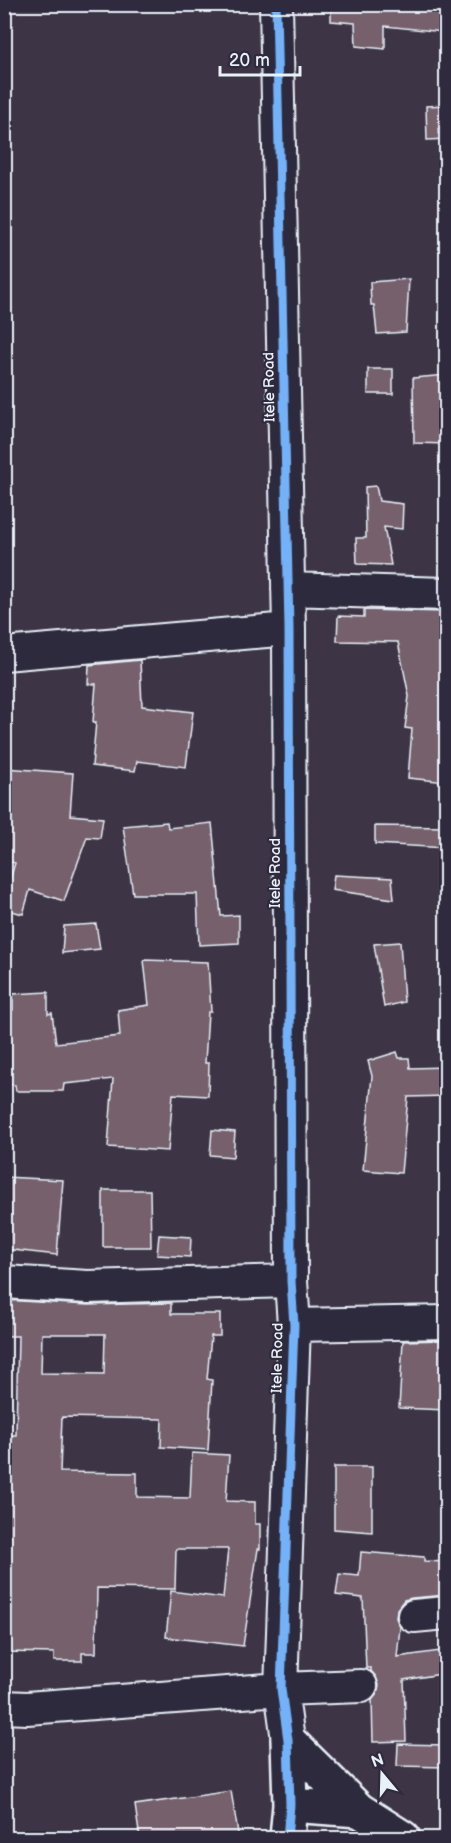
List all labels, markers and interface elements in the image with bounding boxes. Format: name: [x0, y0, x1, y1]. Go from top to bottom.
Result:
scale bar: [220, 39, 300, 77]
text: 20 m: [229, 50, 270, 71]
street label: Itele Road: [259, 352, 280, 422]
street label: Itele Road: [266, 838, 285, 908]
street label: Itele Road: [267, 1323, 288, 1393]
north arrow: [352, 1744, 412, 1804]
text: N: [369, 1750, 386, 1772]

